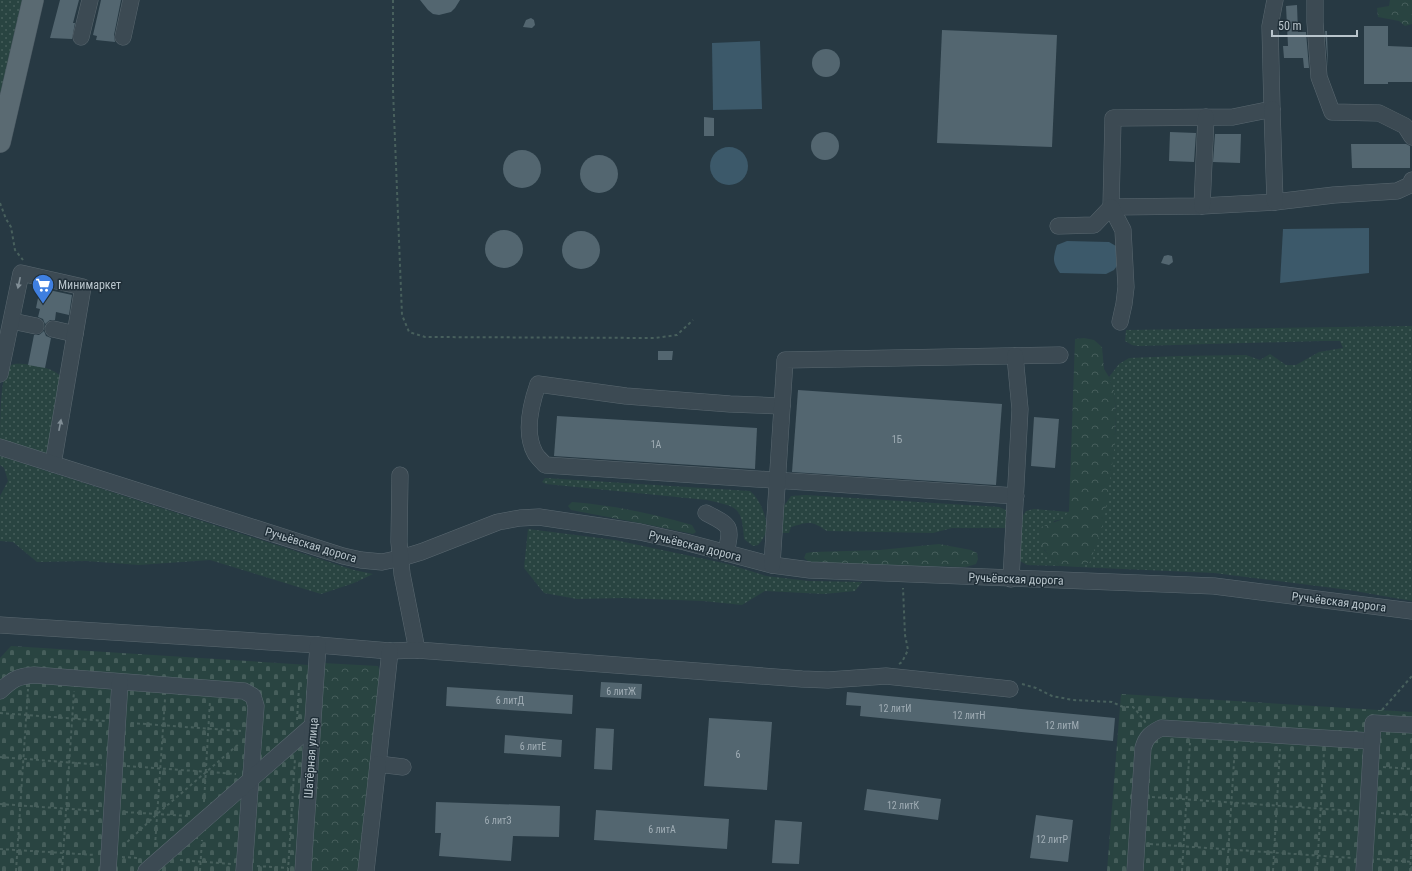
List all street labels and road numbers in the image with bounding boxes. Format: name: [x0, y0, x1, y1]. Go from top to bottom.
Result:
street label: Ручьёвская дорога: [263, 524, 359, 566]
street label: Ручьёвская дорога: [647, 528, 743, 564]
street label: Ручьёвская дорога: [968, 570, 1064, 588]
street label: Ручьёвская дорога: [1291, 589, 1387, 615]
street label: Шатёрная улица: [301, 717, 321, 799]

